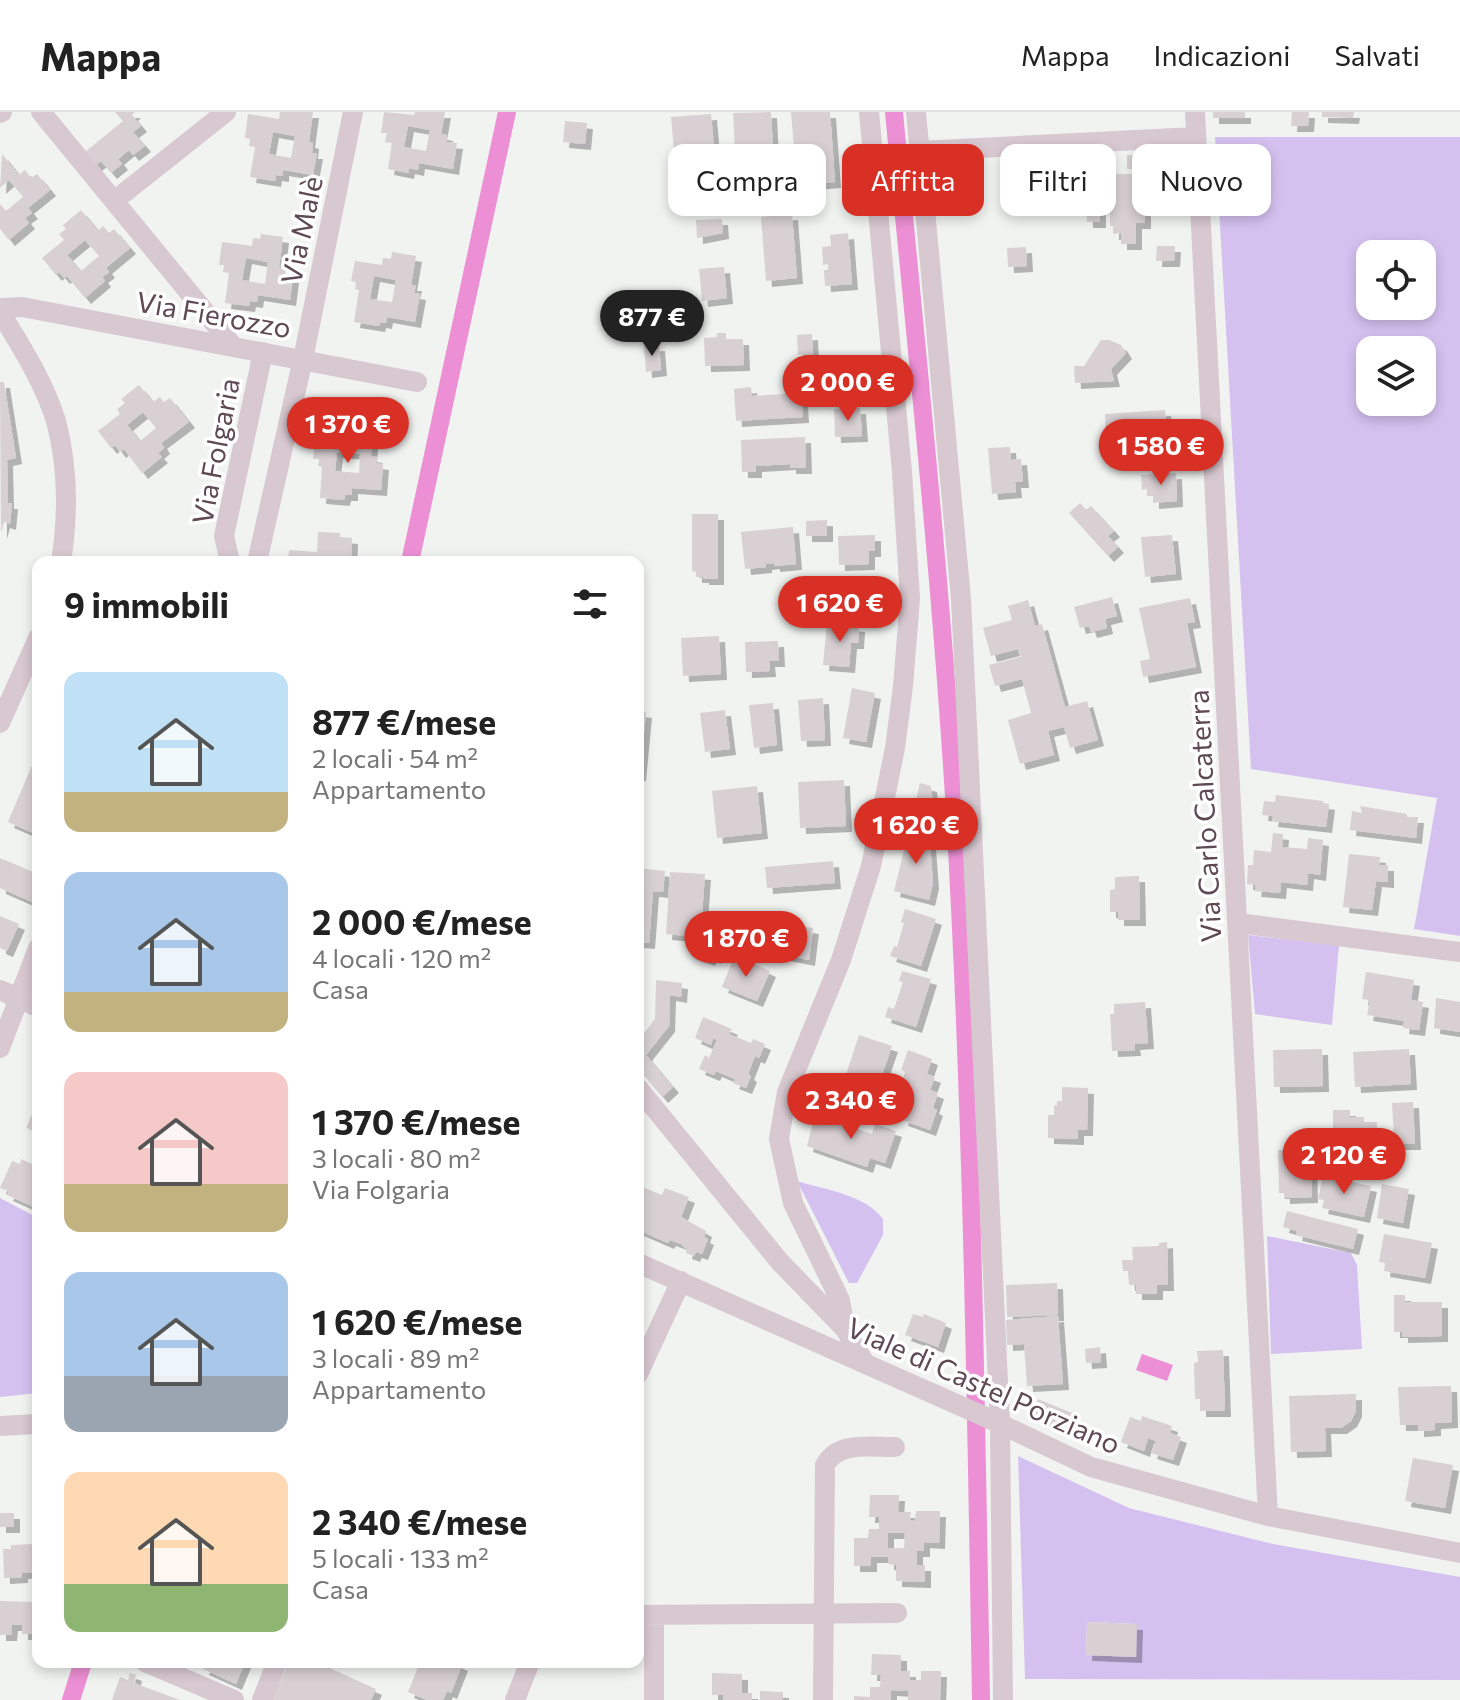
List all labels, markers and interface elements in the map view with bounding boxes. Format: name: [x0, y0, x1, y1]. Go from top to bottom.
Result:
text: Mappa: [40, 32, 161, 79]
text: Mappa: [1021, 38, 1110, 72]
text: Indicazioni: [1154, 38, 1290, 72]
text: Salvati: [1334, 38, 1420, 72]
chip: Compra: [668, 144, 826, 216]
chip: Affitta: [842, 144, 984, 216]
chip: Filtri: [1000, 144, 1116, 216]
chip: Nuovo: [1132, 144, 1271, 216]
street label: Via Malè: [273, 173, 329, 287]
map controls: [1356, 240, 1436, 416]
button: locate: [1356, 240, 1436, 320]
street label: Via Fierozzo: [134, 284, 294, 344]
pin: 877 €: [596, 290, 708, 358]
text: 877 €: [618, 300, 686, 331]
button: layers: [1356, 336, 1436, 416]
pin: 2 000 €: [774, 355, 922, 423]
text: 2 000 €: [801, 365, 895, 396]
street label: Via Folgaria: [184, 375, 246, 527]
pin: 1 370 €: [274, 397, 422, 465]
text: 1 370 €: [305, 407, 391, 438]
pin: 1 580 €: [1087, 419, 1235, 487]
text: 1 580 €: [1117, 429, 1205, 460]
pin: 1 620 €: [766, 576, 914, 644]
icon: filters: [568, 582, 612, 626]
text: 9 immobili: [64, 583, 229, 625]
text: 1 620 €: [796, 586, 884, 617]
street label: Via Carlo Calcaterra: [1180, 689, 1228, 943]
text: 877 €/mese: [312, 700, 496, 742]
icon: home: [128, 704, 224, 800]
text: 2 locali · 54 m²: [312, 742, 478, 773]
text: Appartamento: [312, 773, 486, 804]
pin: 1 620 €: [842, 798, 990, 866]
text: 1 620 €: [872, 808, 960, 839]
text: 2 000 €/mese: [312, 900, 532, 942]
icon: home: [128, 904, 224, 1000]
pin: 1 870 €: [672, 911, 820, 979]
text: 1 870 €: [702, 921, 790, 952]
text: 4 locali · 120 m²: [312, 942, 491, 973]
text: Casa: [312, 973, 369, 1004]
pin: 2 340 €: [777, 1073, 925, 1141]
text: 2 340 €: [805, 1083, 897, 1114]
text: 1 370 €/mese: [312, 1100, 520, 1142]
icon: home: [128, 1104, 224, 1200]
pin: 2 120 €: [1270, 1128, 1418, 1196]
text: 2 120 €: [1301, 1138, 1387, 1169]
text: 3 locali · 80 m²: [312, 1142, 481, 1173]
text: Via Folgaria: [312, 1173, 450, 1204]
text: 1 620 €/mese: [312, 1300, 522, 1342]
icon: home: [128, 1304, 224, 1400]
street label: Viale di Castel Porziano: [842, 1309, 1126, 1461]
text: 3 locali · 89 m²: [312, 1342, 479, 1373]
text: Appartamento: [312, 1373, 486, 1404]
text: 2 340 €/mese: [312, 1500, 527, 1542]
icon: home: [128, 1504, 224, 1600]
text: 5 locali · 133 m²: [312, 1542, 489, 1573]
text: Casa: [312, 1573, 369, 1604]

